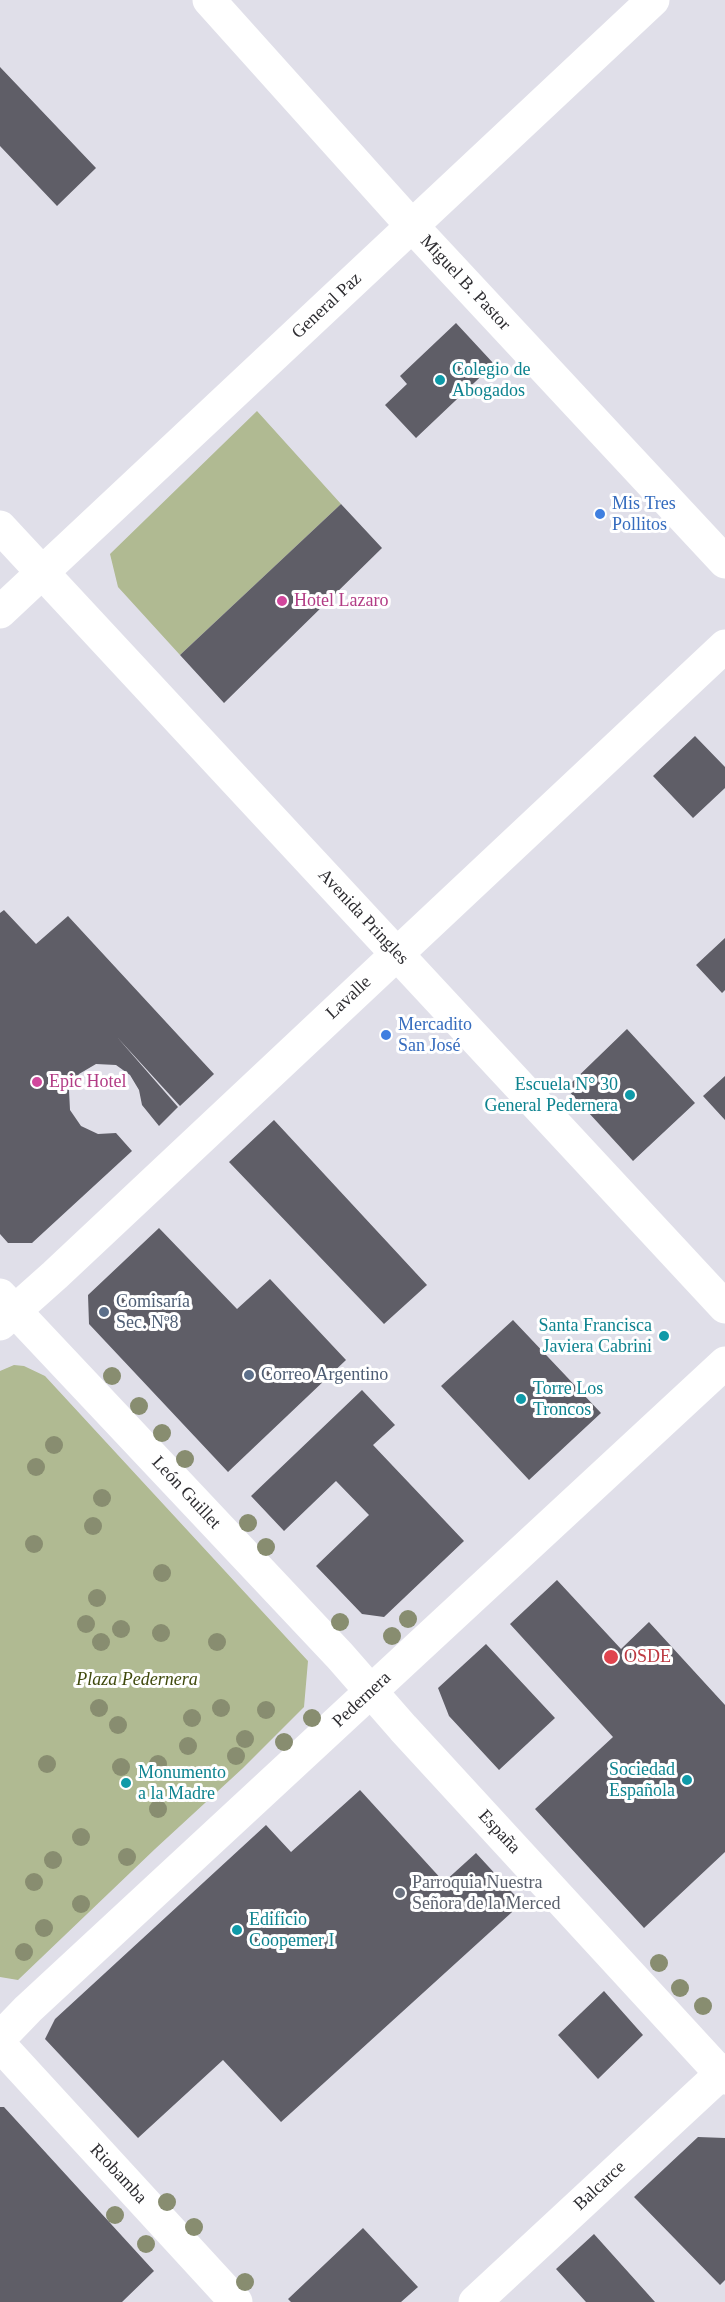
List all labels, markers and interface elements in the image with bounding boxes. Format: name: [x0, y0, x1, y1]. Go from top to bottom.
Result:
street label: Miguel B. Pastor: [415, 231, 515, 335]
street label: General Paz: [288, 268, 366, 344]
place label: Colegio de Abogados: [452, 359, 530, 401]
marker: Colegio de Abogados: [433, 373, 447, 387]
place label: Mis Tres Pollitos: [612, 493, 676, 536]
marker: Mis Tres Pollitos: [593, 507, 607, 521]
place label: Hotel Lazaro: [294, 590, 388, 612]
marker: Hotel Lazaro: [275, 594, 289, 608]
street label: Avenida Pringles: [313, 865, 413, 969]
street label: Lavalle: [322, 972, 376, 1024]
place label: Mercadito San José: [398, 1014, 472, 1056]
marker: Mercadito San José: [379, 1028, 393, 1042]
place label: Epic Hotel: [49, 1071, 126, 1093]
place label: Escuela N° 30 General Pedernera: [485, 1074, 618, 1116]
marker: Epic Hotel: [30, 1075, 44, 1089]
marker: Escuela N° 30 General Pedernera: [623, 1088, 637, 1102]
place label: Comisaría Sec. Nº8: [116, 1291, 190, 1334]
marker: Comisaría Sec. Nº8: [97, 1305, 111, 1319]
place label: Santa Francisca Javiera Cabrini: [539, 1315, 652, 1358]
marker: Santa Francisca Javiera Cabrini: [657, 1329, 671, 1343]
place label: Correo Argentino: [261, 1364, 388, 1386]
marker: Correo Argentino: [242, 1368, 256, 1382]
place label: Torre Los Troncos: [533, 1378, 603, 1420]
marker: Torre Los Troncos: [514, 1392, 528, 1406]
street label: León Guillet: [147, 1452, 225, 1534]
place label: OSDE: [624, 1646, 671, 1668]
marker: OSDE: [602, 1648, 620, 1666]
street label: Pedernera: [328, 1668, 396, 1732]
park label: Plaza Pedernera: [76, 1669, 198, 1691]
place label: Sociedad Española: [609, 1759, 675, 1802]
place label: Monumento a la Madre: [138, 1762, 226, 1804]
marker: Sociedad Española: [680, 1773, 694, 1787]
marker: Monumento a la Madre: [119, 1776, 133, 1790]
street label: España: [473, 1806, 525, 1858]
place label: Parroquia Nuestra Señora de la Merced: [412, 1872, 560, 1914]
marker: Parroquia Nuestra Señora de la Merced: [393, 1886, 407, 1900]
place label: Edificio Coopemer I: [249, 1909, 334, 1952]
marker: Edificio Coopemer I: [230, 1923, 244, 1937]
street label: Riobamba: [85, 2140, 151, 2208]
street label: Balcarce: [570, 2157, 630, 2215]

